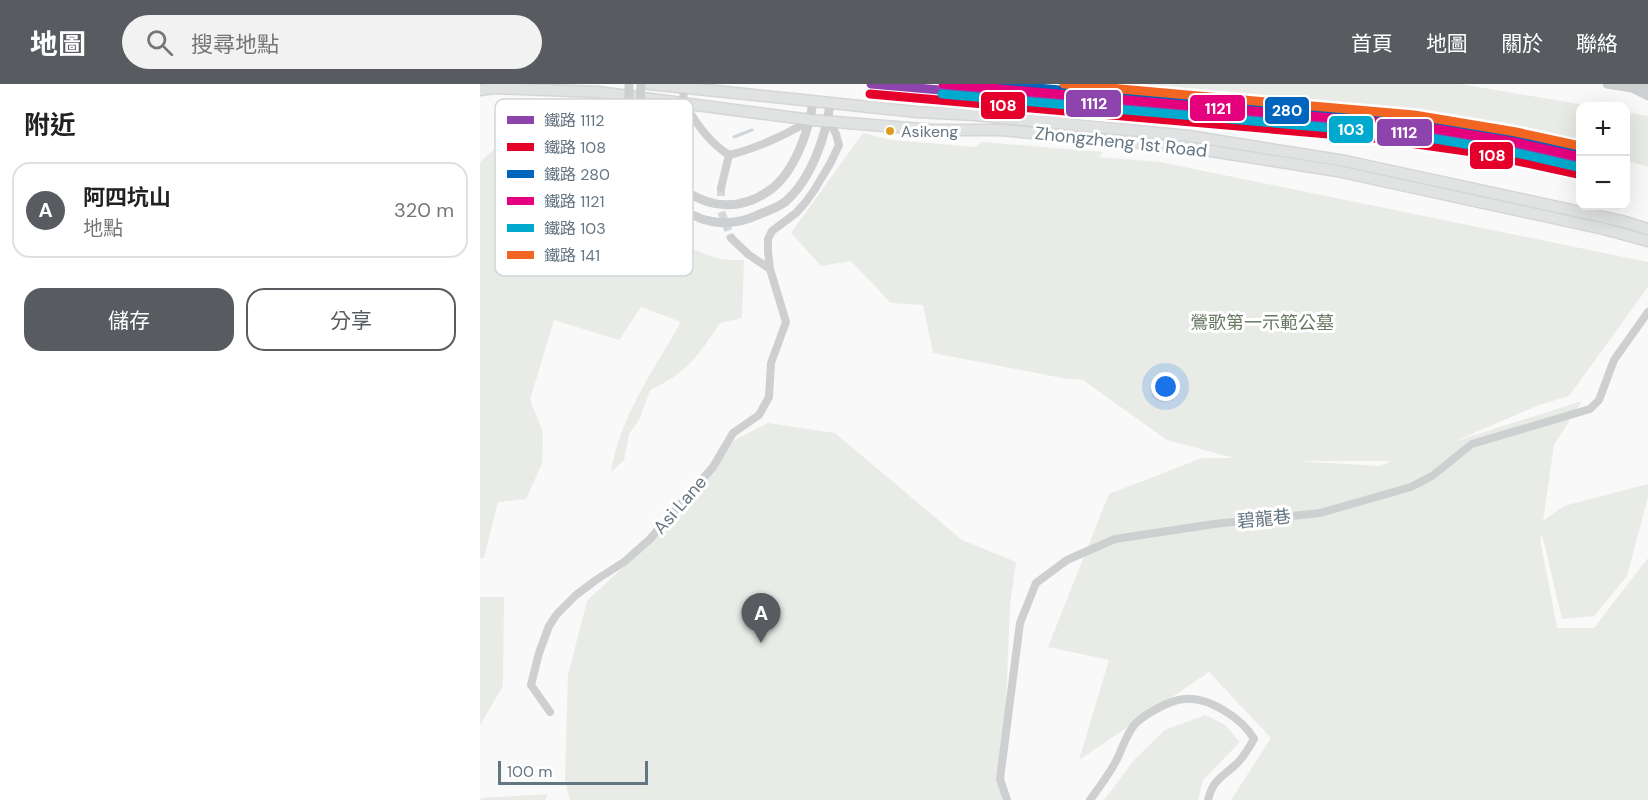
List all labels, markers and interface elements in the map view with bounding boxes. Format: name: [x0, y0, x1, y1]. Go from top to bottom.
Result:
search box: [122, 15, 542, 69]
text: 地圖: [30, 26, 86, 63]
icon: search: [143, 26, 176, 59]
text: 搜尋地點: [191, 30, 279, 59]
text: 首頁: [1351, 30, 1393, 58]
text: 地圖: [1426, 30, 1468, 58]
text: 關於: [1501, 30, 1543, 58]
text: 聯絡: [1576, 30, 1618, 58]
line badge: 1112: [1065, 89, 1122, 118]
line badge: 108: [980, 91, 1026, 120]
text: 1112: [1081, 93, 1107, 114]
line badge: 1121: [1189, 94, 1246, 122]
text: 108: [989, 95, 1017, 116]
line badge: 280: [1264, 96, 1310, 125]
text: 1121: [1205, 98, 1231, 119]
legend: [495, 99, 693, 276]
text: 280: [1272, 100, 1302, 121]
map controls: [1576, 102, 1630, 210]
button: +: [1576, 102, 1630, 156]
text: 附近: [24, 108, 76, 142]
text: 鐵路 1112: [544, 110, 604, 131]
line badge: 103: [1328, 115, 1374, 144]
line badge: 1112: [1376, 118, 1433, 147]
text: 103: [1338, 119, 1364, 140]
place label: Asikeng: [901, 121, 958, 142]
street label: Zhongzheng 1st Road: [1034, 121, 1208, 163]
text: 1112: [1391, 122, 1417, 143]
marker: Asikeng: [884, 125, 896, 137]
text: 鐵路 108: [544, 137, 606, 158]
line badge: 108: [1469, 141, 1514, 170]
text: 108: [1478, 145, 1506, 166]
button: −: [1576, 156, 1630, 210]
text: 鐵路 280: [544, 164, 610, 185]
text: 阿四坑山: [83, 183, 171, 212]
text: 鐵路 1121: [544, 191, 604, 212]
text: A: [38, 197, 53, 223]
text: 320 m: [394, 197, 454, 223]
text: 地點: [83, 215, 123, 241]
text: 鐵路 103: [544, 218, 606, 239]
text: 鐵路 141: [544, 245, 600, 266]
button: 儲存: [24, 288, 234, 351]
button: 分享: [246, 288, 456, 351]
park label: 鶯歌第一示範公墓: [1190, 311, 1334, 335]
your location: [1151, 372, 1180, 401]
street label: Asi Lane: [648, 471, 712, 539]
street label: 碧龍巷: [1236, 504, 1292, 534]
pin: A: [742, 594, 780, 643]
scale bar: [498, 758, 648, 786]
text: 100 m: [507, 761, 552, 782]

